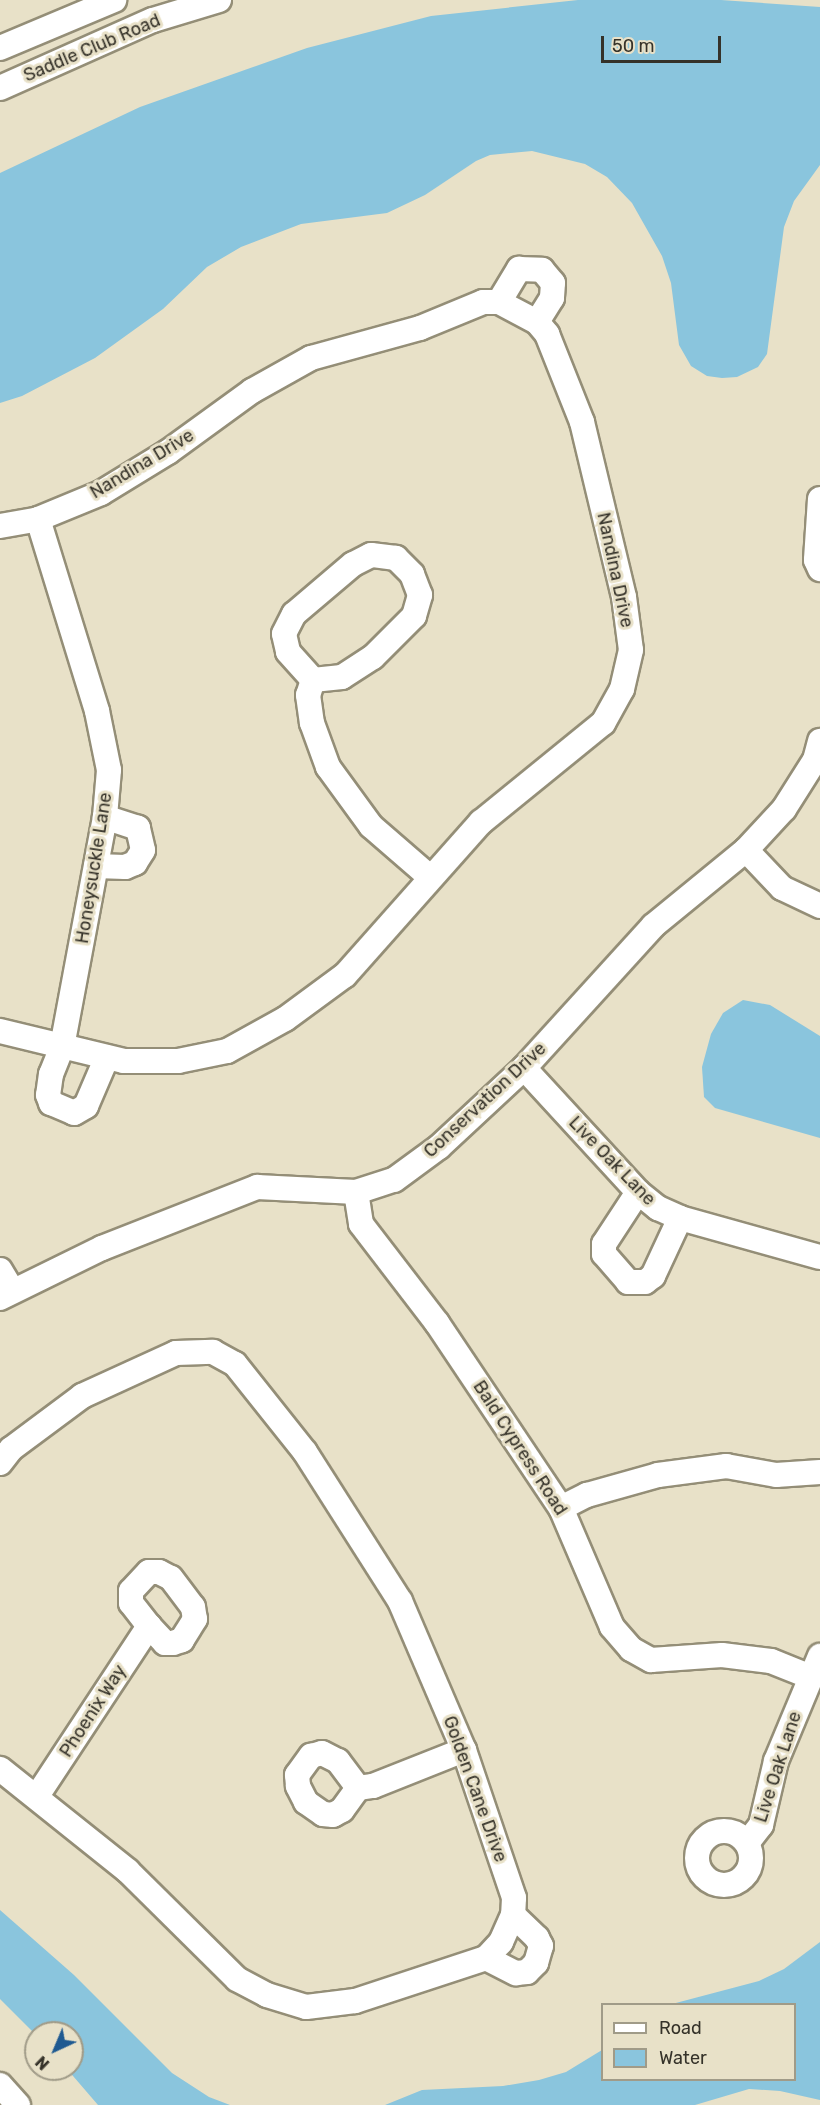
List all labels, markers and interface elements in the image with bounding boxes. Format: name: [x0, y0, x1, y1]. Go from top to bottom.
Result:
street label: Saddle Club Road: [20, 9, 164, 87]
scale bar: [604, 24, 724, 62]
text: 50 m: [612, 35, 655, 57]
street label: Nandina Drive: [86, 425, 198, 503]
street label: Nandina Drive: [592, 511, 638, 629]
street label: Honeysuckle Lane: [71, 791, 117, 945]
street label: Conservation Drive: [419, 1038, 551, 1162]
street label: Live Oak Lane: [564, 1112, 660, 1210]
street label: Bald Cypress Road: [468, 1377, 572, 1519]
street label: Phoenix Way: [55, 1661, 131, 1761]
street label: Live Oak Lane: [750, 1709, 806, 1825]
street label: Golden Cane Drive: [439, 1713, 511, 1865]
legend: [601, 2003, 796, 2081]
text: Road: [659, 2017, 702, 2039]
north arrow: [24, 2021, 84, 2081]
text: Water: [659, 2047, 707, 2069]
text: N: [32, 2052, 53, 2074]

